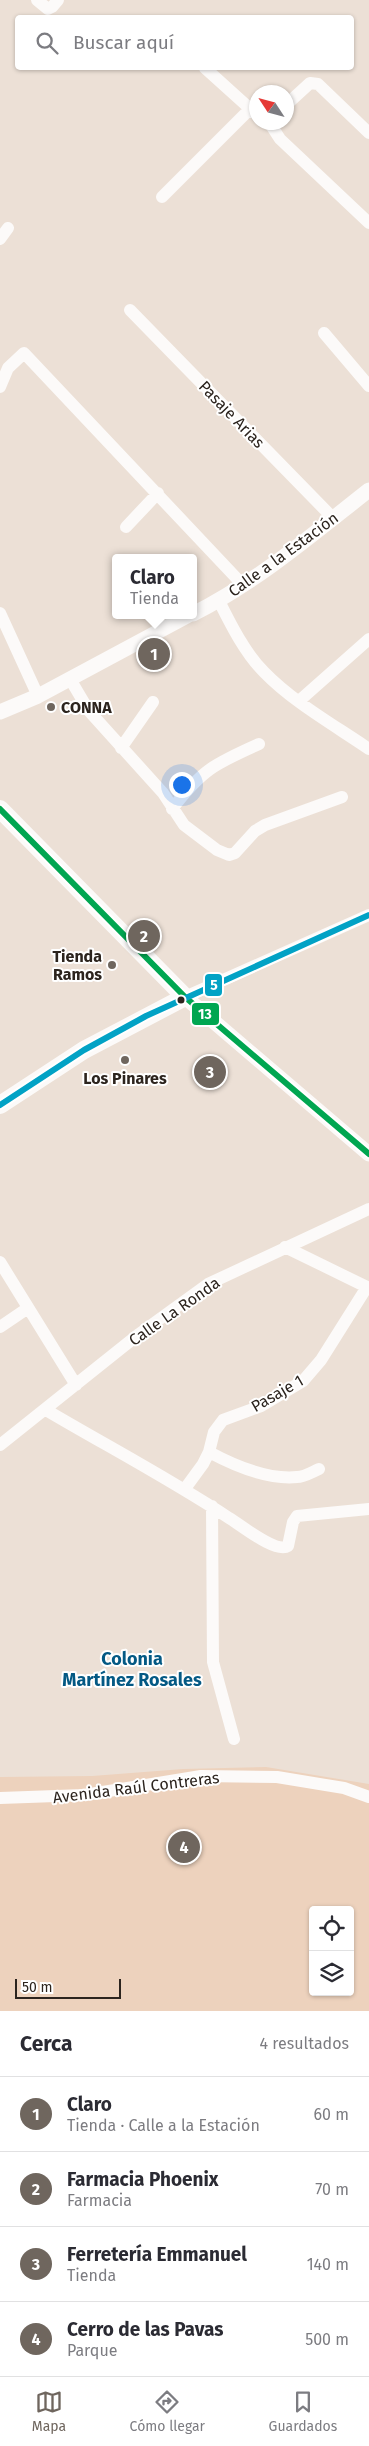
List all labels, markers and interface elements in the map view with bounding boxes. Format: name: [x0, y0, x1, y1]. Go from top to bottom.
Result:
search box: [15, 15, 354, 70]
icon: search: [33, 29, 61, 57]
text: Buscar aquí: [73, 31, 174, 54]
north arrow: [249, 85, 294, 130]
street label: Pasaje Arias: [195, 377, 268, 452]
street label: Calle a la Estación: [225, 508, 342, 601]
popup: [112, 554, 197, 619]
text: Claro: [130, 566, 175, 589]
text: Tienda: [130, 589, 179, 608]
pin: 1: [138, 635, 170, 673]
place label: CONNA: [61, 698, 112, 717]
marker: CONNA: [45, 701, 57, 713]
your location: [169, 772, 195, 798]
pin: 2: [128, 917, 160, 955]
place label: Tienda Ramos: [52, 947, 102, 984]
marker: Tienda Ramos: [106, 959, 118, 971]
line badge: 5: [204, 973, 223, 997]
text: 5: [210, 977, 218, 994]
unlabelled marker: [176, 995, 186, 1005]
line badge: 13: [191, 1002, 220, 1026]
text: 13: [198, 1006, 212, 1023]
pin: 3: [194, 1053, 226, 1091]
marker: Los Pinares: [119, 1054, 131, 1066]
place label: Los Pinares: [83, 1069, 167, 1088]
street label: Calle La Ronda: [125, 1273, 223, 1350]
street label: Pasaje 1: [248, 1371, 307, 1416]
district label: Colonia Martínez Rosales: [62, 1648, 202, 1691]
street label: Avenida Raúl Contreras: [52, 1768, 220, 1807]
pin: 4: [168, 1828, 200, 1866]
map controls: [309, 1906, 354, 1996]
button: locate: [309, 1906, 354, 1951]
button: layers: [309, 1951, 354, 1996]
scale bar: [15, 1976, 121, 1999]
text: 50 m: [22, 1979, 53, 1996]
text: Cerca: [20, 2031, 72, 2057]
text: 4 resultados: [260, 2034, 349, 2053]
text: Claro: [67, 2093, 112, 2116]
text: 1: [32, 2105, 40, 2124]
text: 60 m: [314, 2105, 349, 2124]
text: Tienda · Calle a la Estación: [67, 2116, 260, 2135]
text: Farmacia Phoenix: [67, 2168, 219, 2191]
text: 2: [32, 2180, 40, 2199]
text: 70 m: [315, 2180, 349, 2199]
text: Farmacia: [67, 2191, 132, 2210]
text: Ferretería Emmanuel: [67, 2243, 247, 2266]
text: 3: [32, 2255, 40, 2274]
text: 140 m: [307, 2255, 349, 2274]
text: Tienda: [67, 2266, 116, 2285]
text: Cerro de las Pavas: [67, 2318, 223, 2341]
text: 4: [31, 2330, 41, 2349]
text: 500 m: [305, 2330, 349, 2349]
text: Parque: [67, 2341, 117, 2360]
tab: Mapa: [32, 2388, 66, 2435]
tab: Cómo llegar: [130, 2388, 205, 2435]
tab: Guardados: [269, 2388, 337, 2435]

